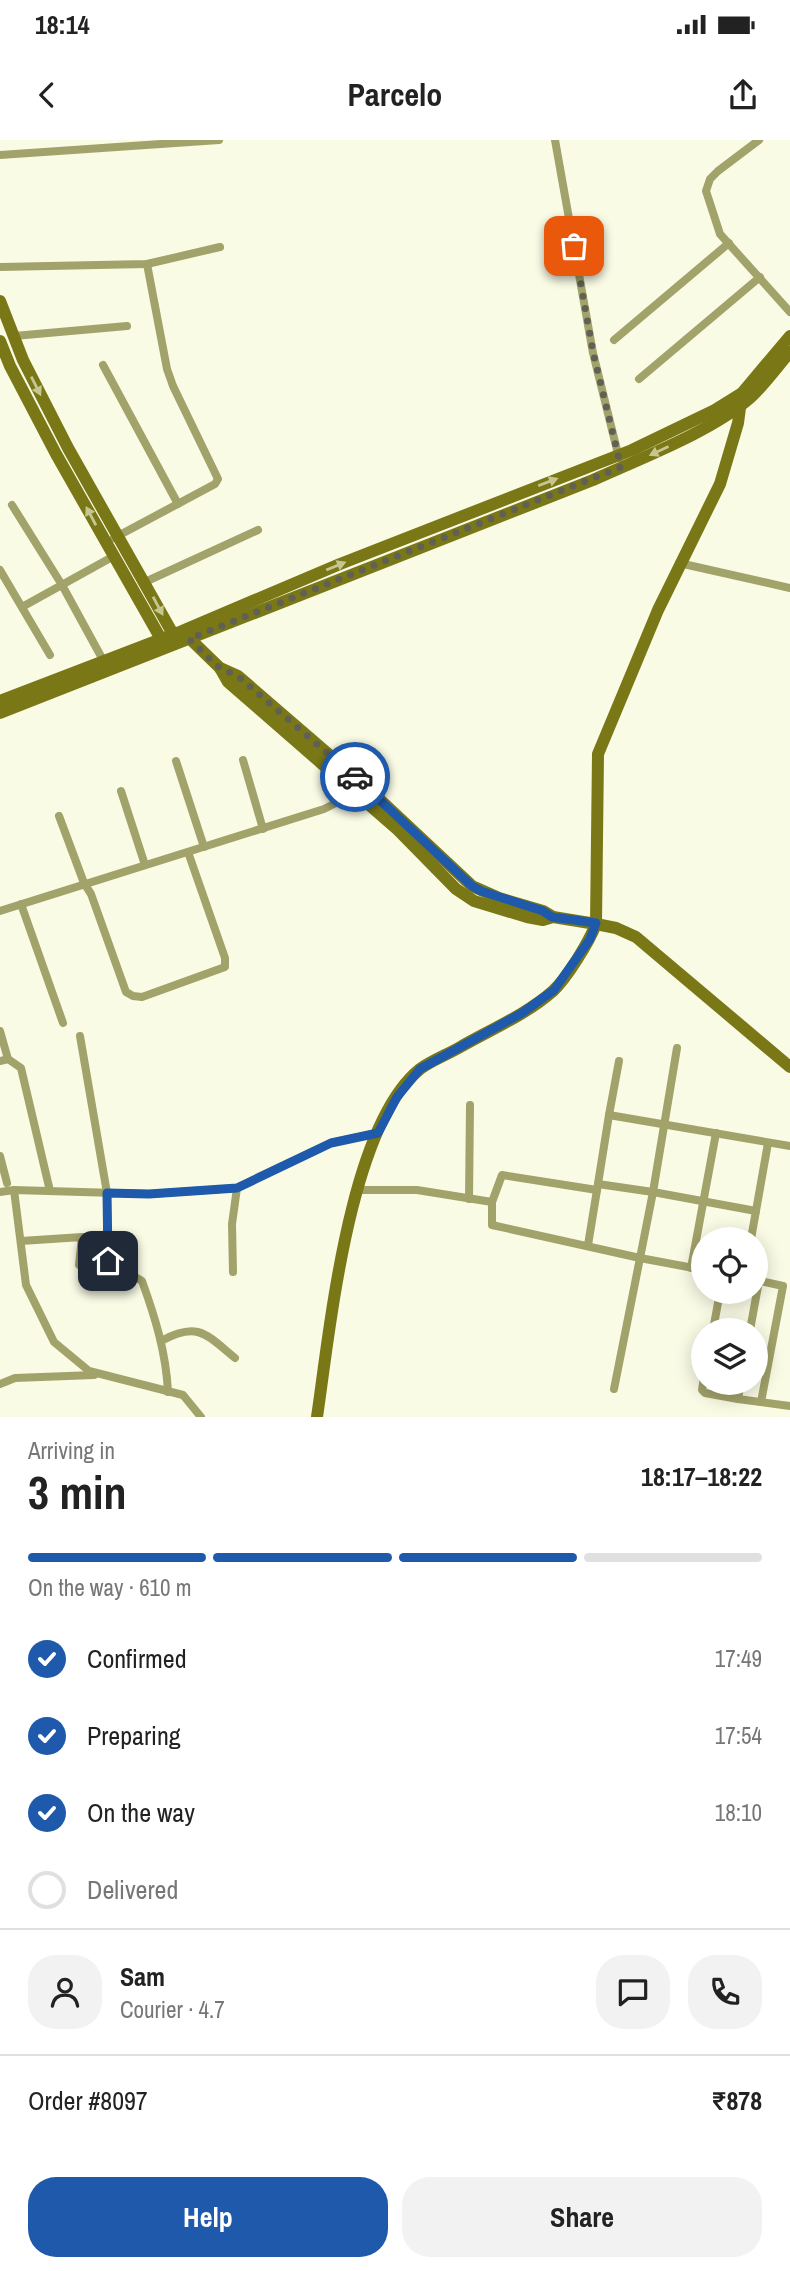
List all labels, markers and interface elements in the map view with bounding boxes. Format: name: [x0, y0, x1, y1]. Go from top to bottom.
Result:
text: 18:14: [35, 7, 90, 42]
text: Parcelo: [348, 73, 442, 116]
icon: back: [28, 76, 66, 114]
icon: share: [724, 76, 762, 114]
pin: [544, 216, 604, 276]
icon: bag: [555, 227, 593, 265]
one-way arrow: [31, 376, 42, 396]
one-way arrow: [648, 446, 669, 457]
one-way arrow: [537, 476, 558, 487]
one-way arrow: [85, 505, 97, 525]
one-way arrow: [326, 560, 346, 572]
one-way arrow: [152, 596, 164, 616]
courier: [320, 742, 390, 812]
icon: car: [336, 758, 374, 796]
map controls: [691, 1227, 768, 1395]
button: locate: [691, 1227, 768, 1304]
pin: [78, 1231, 138, 1291]
icon: home: [89, 1242, 127, 1280]
button: layers: [691, 1318, 768, 1395]
text: Arriving in: [28, 1435, 115, 1466]
text: 18:17–18:22: [641, 1459, 762, 1494]
text: 3 min: [28, 1461, 127, 1523]
text: On the way · 610 m: [28, 1572, 192, 1603]
icon: check: [28, 1640, 66, 1678]
text: Confirmed: [87, 1641, 187, 1676]
text: 17:49: [715, 1643, 762, 1674]
icon: check: [28, 1717, 66, 1755]
text: Preparing: [87, 1718, 181, 1753]
text: 17:54: [715, 1720, 762, 1751]
icon: check: [28, 1794, 66, 1832]
text: On the way: [87, 1795, 195, 1830]
text: 18:10: [715, 1797, 762, 1828]
text: Delivered: [87, 1872, 178, 1907]
button: person: [28, 1955, 102, 2029]
button: chat: [596, 1955, 670, 2029]
button: phone: [688, 1955, 762, 2029]
text: Sam: [120, 1959, 165, 1994]
text: Courier · 4.7: [120, 1994, 225, 2025]
text: Order #8097: [28, 2083, 148, 2118]
text: ₹878: [711, 2083, 762, 2118]
button: Help: [28, 2177, 388, 2257]
button: Share: [402, 2177, 762, 2257]

